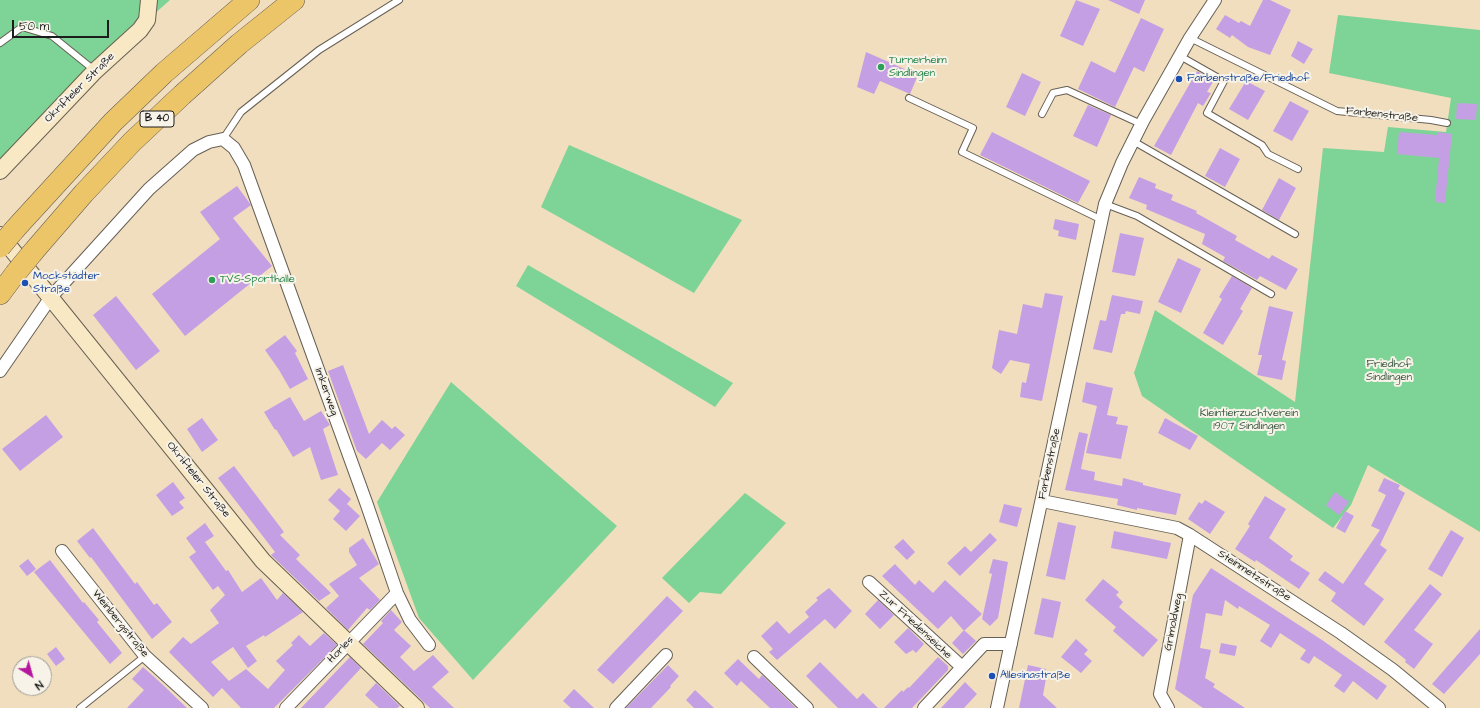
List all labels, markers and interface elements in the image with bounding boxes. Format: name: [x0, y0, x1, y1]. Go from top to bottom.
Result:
scale bar: [14, 12, 111, 38]
text: 50 m: [19, 18, 49, 35]
street label: Okrifteler Straße: [42, 50, 118, 126]
place label: Turnerheim Sindlingen: [889, 54, 947, 80]
marker: Turnerheim Sindlingen: [876, 62, 886, 72]
place label: Farbenstraße/Friedhof: [1187, 72, 1309, 86]
marker: Farbenstraße/Friedhof: [1174, 74, 1184, 84]
street label: Farbenstraße: [1345, 105, 1419, 125]
road number: B 40: [140, 111, 174, 127]
place label: Mockstädter Straße: [33, 270, 100, 296]
place label: TVS-Sporthalle: [220, 273, 295, 287]
marker: TVS-Sporthalle: [207, 275, 217, 285]
marker: Mockstädter Straße: [20, 278, 30, 288]
park label: Friedhof Sindlingen: [1366, 358, 1412, 384]
street label: Imkerweg: [311, 366, 341, 418]
park label: Kleintierzuchtverein 1907 Sindlingen: [1200, 407, 1298, 433]
street label: Farbenstraße: [1036, 427, 1064, 501]
street label: Okrifteler Straße: [163, 439, 233, 521]
street label: Steinmetzstraße: [1215, 547, 1293, 605]
street label: Weinbergstraße: [89, 588, 151, 660]
street label: Zur Friedenseiche: [876, 588, 954, 662]
street label: Grimoldweg: [1162, 592, 1186, 652]
street label: Horles: [325, 634, 357, 666]
north arrow: [12, 656, 52, 696]
place label: Allesinastraße: [1000, 669, 1070, 683]
marker: Allesinastraße: [987, 671, 997, 681]
text: N: [32, 677, 46, 693]

